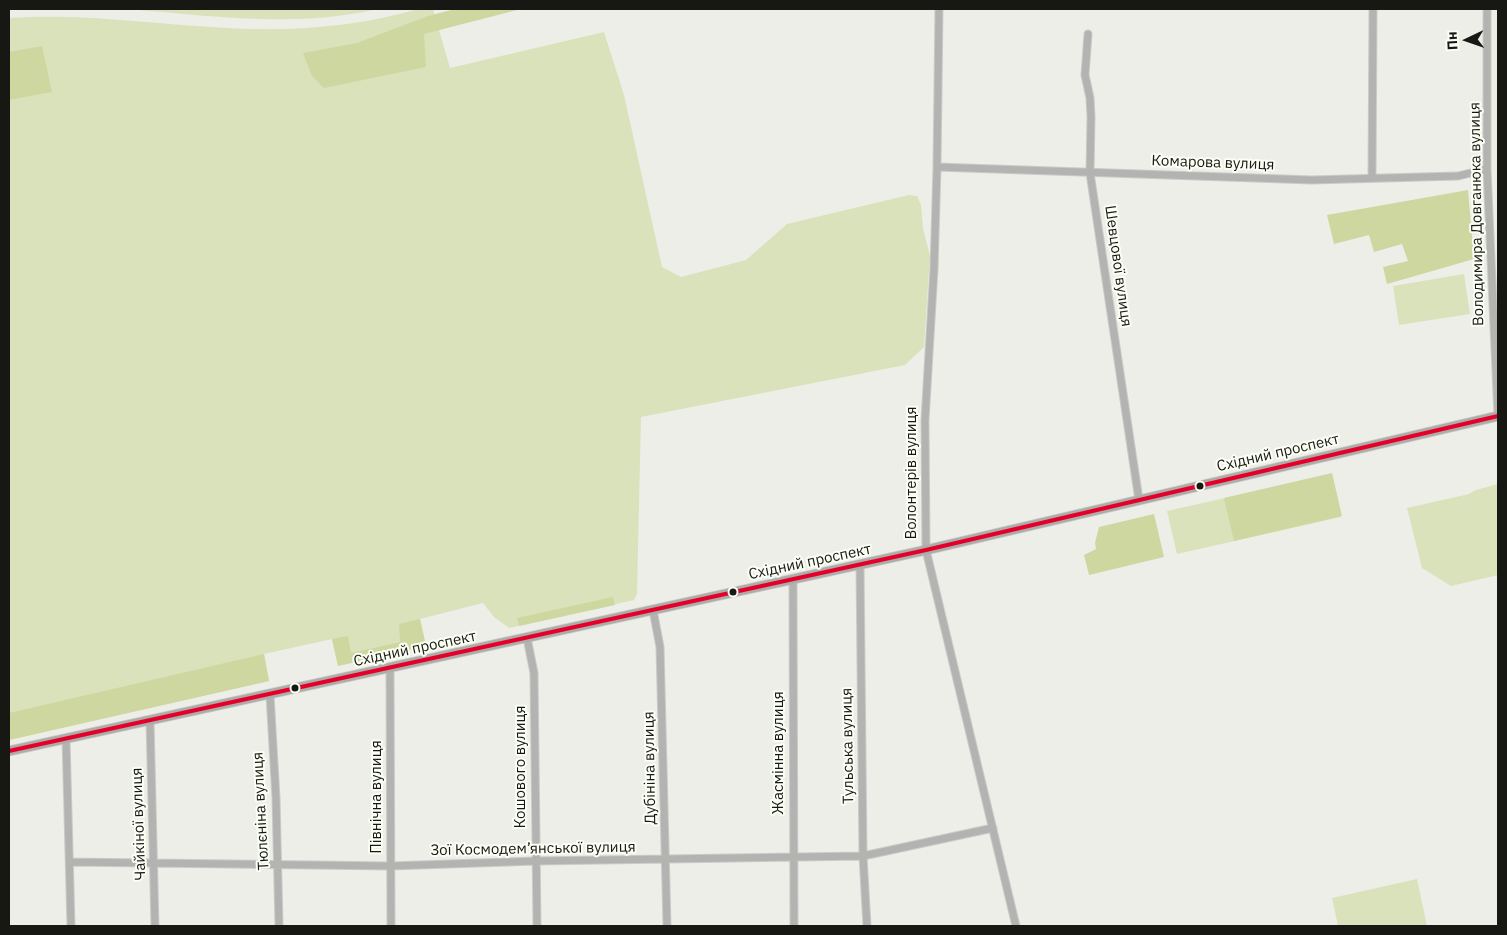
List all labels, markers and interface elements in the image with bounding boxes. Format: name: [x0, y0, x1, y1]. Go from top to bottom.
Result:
north arrow: [1442, 15, 1492, 65]
text: Пн: [1443, 31, 1461, 50]
street label: Володимира Довганюка вулиця: [1466, 102, 1488, 326]
street label: Комарова вулиця: [1151, 152, 1275, 174]
street label: Шевцової вулиця: [1101, 204, 1135, 328]
street label: Волонтерів вулиця: [903, 406, 921, 540]
street label: Східний проспект: [1215, 430, 1341, 476]
unlabelled marker: [1195, 481, 1205, 491]
street label: Східний проспект: [747, 540, 873, 584]
unlabelled marker: [728, 587, 738, 597]
street label: Східний проспект: [352, 627, 478, 671]
unlabelled marker: [290, 683, 300, 693]
street label: Тульська вулиця: [838, 688, 858, 804]
street label: Жасмінна вулиця: [770, 691, 788, 815]
street label: Кошового вулиця: [512, 705, 530, 829]
street label: Дубініна вулиця: [640, 711, 660, 825]
street label: Північна вулиця: [368, 740, 386, 854]
street label: Тюлєніна вулиця: [249, 751, 273, 871]
street label: Чайкіної вулиця: [128, 767, 150, 881]
street label: Зої Космодем’янської вулиця: [430, 838, 636, 860]

